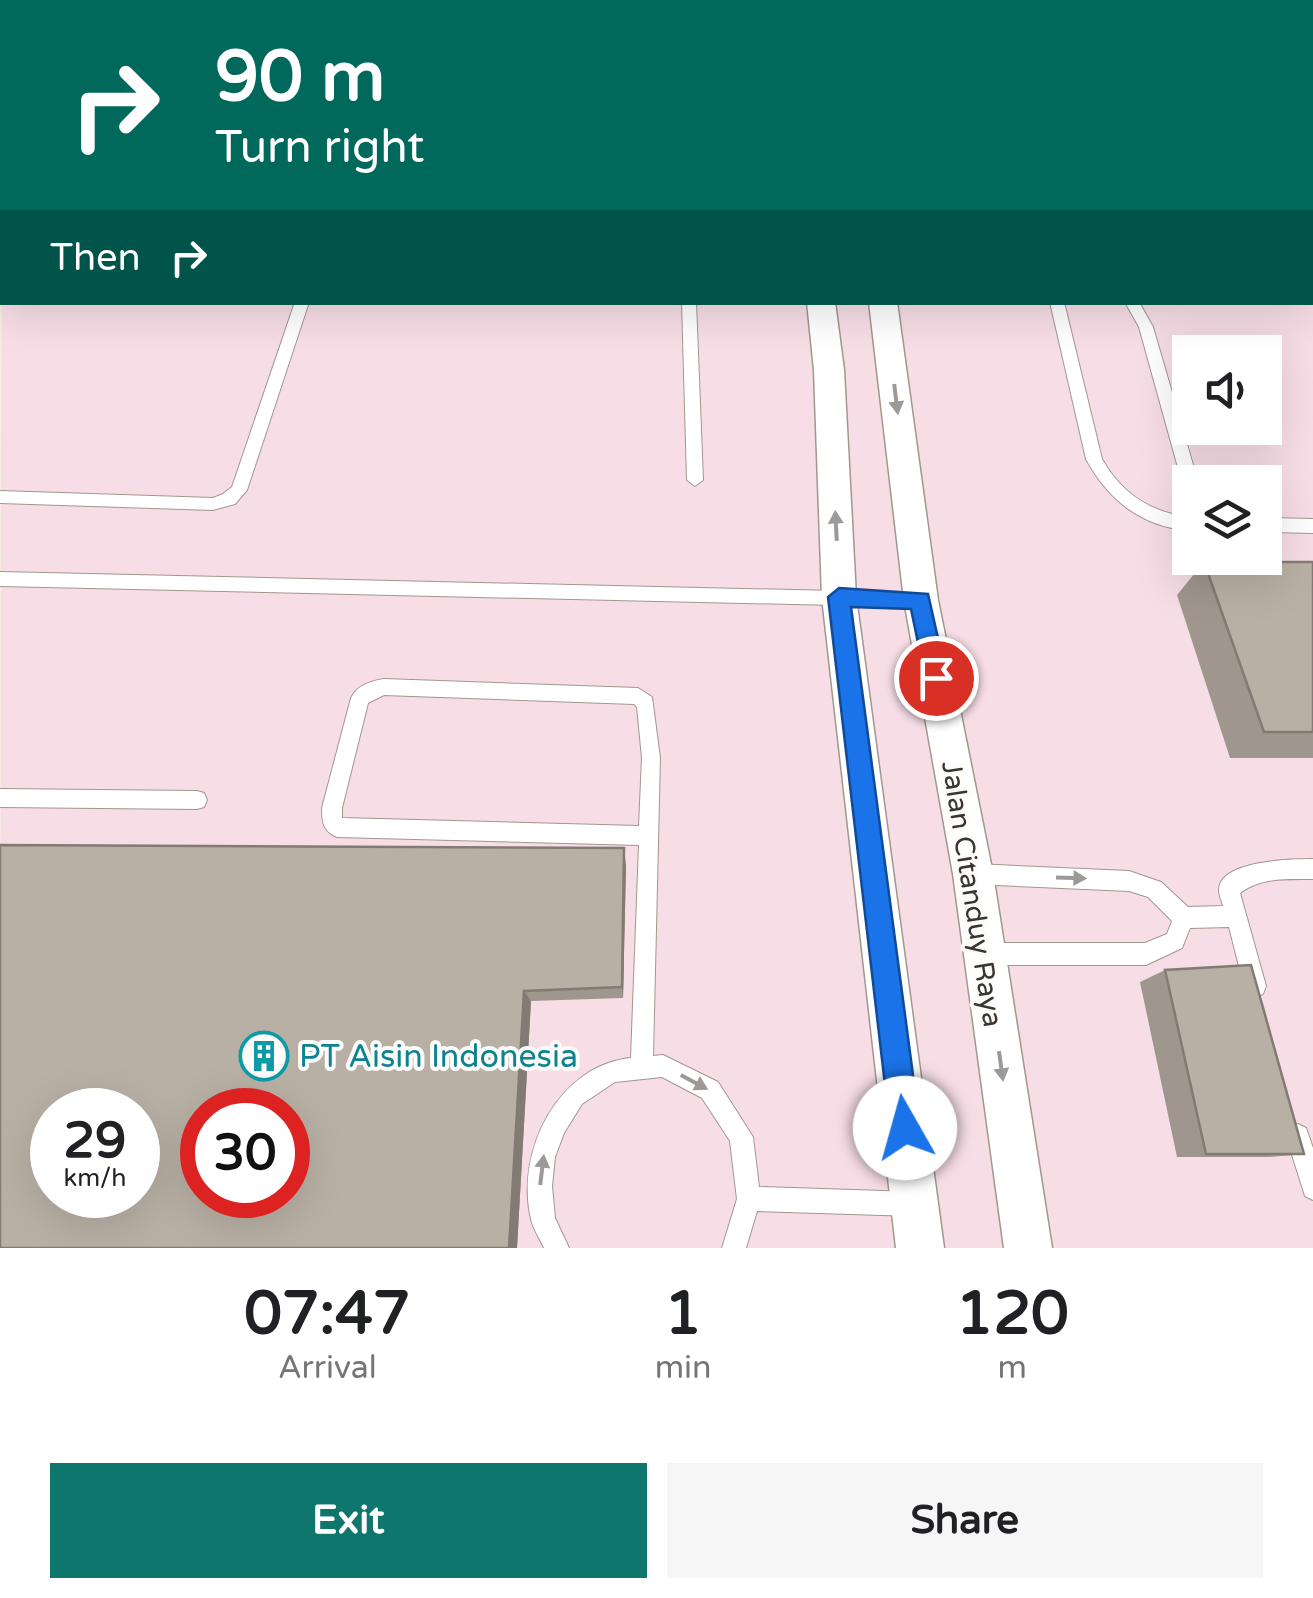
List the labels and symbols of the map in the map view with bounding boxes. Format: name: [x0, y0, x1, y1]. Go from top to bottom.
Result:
one-way arrow: [888, 384, 904, 416]
one-way arrow: [828, 509, 844, 541]
pin: [894, 636, 979, 721]
street label: Jalan Citanduy Raya: [934, 759, 1010, 1030]
one-way arrow: [1055, 871, 1087, 887]
building icon: PT Aisin Indonesia: [238, 1030, 290, 1082]
place label: PT Aisin Indonesia: [299, 1038, 578, 1076]
one-way arrow: [994, 1050, 1010, 1082]
one-way arrow: [680, 1073, 709, 1090]
position arrow: [853, 1076, 957, 1180]
speed limit sign: 30: [180, 1088, 310, 1218]
one-way arrow: [535, 1154, 551, 1185]

